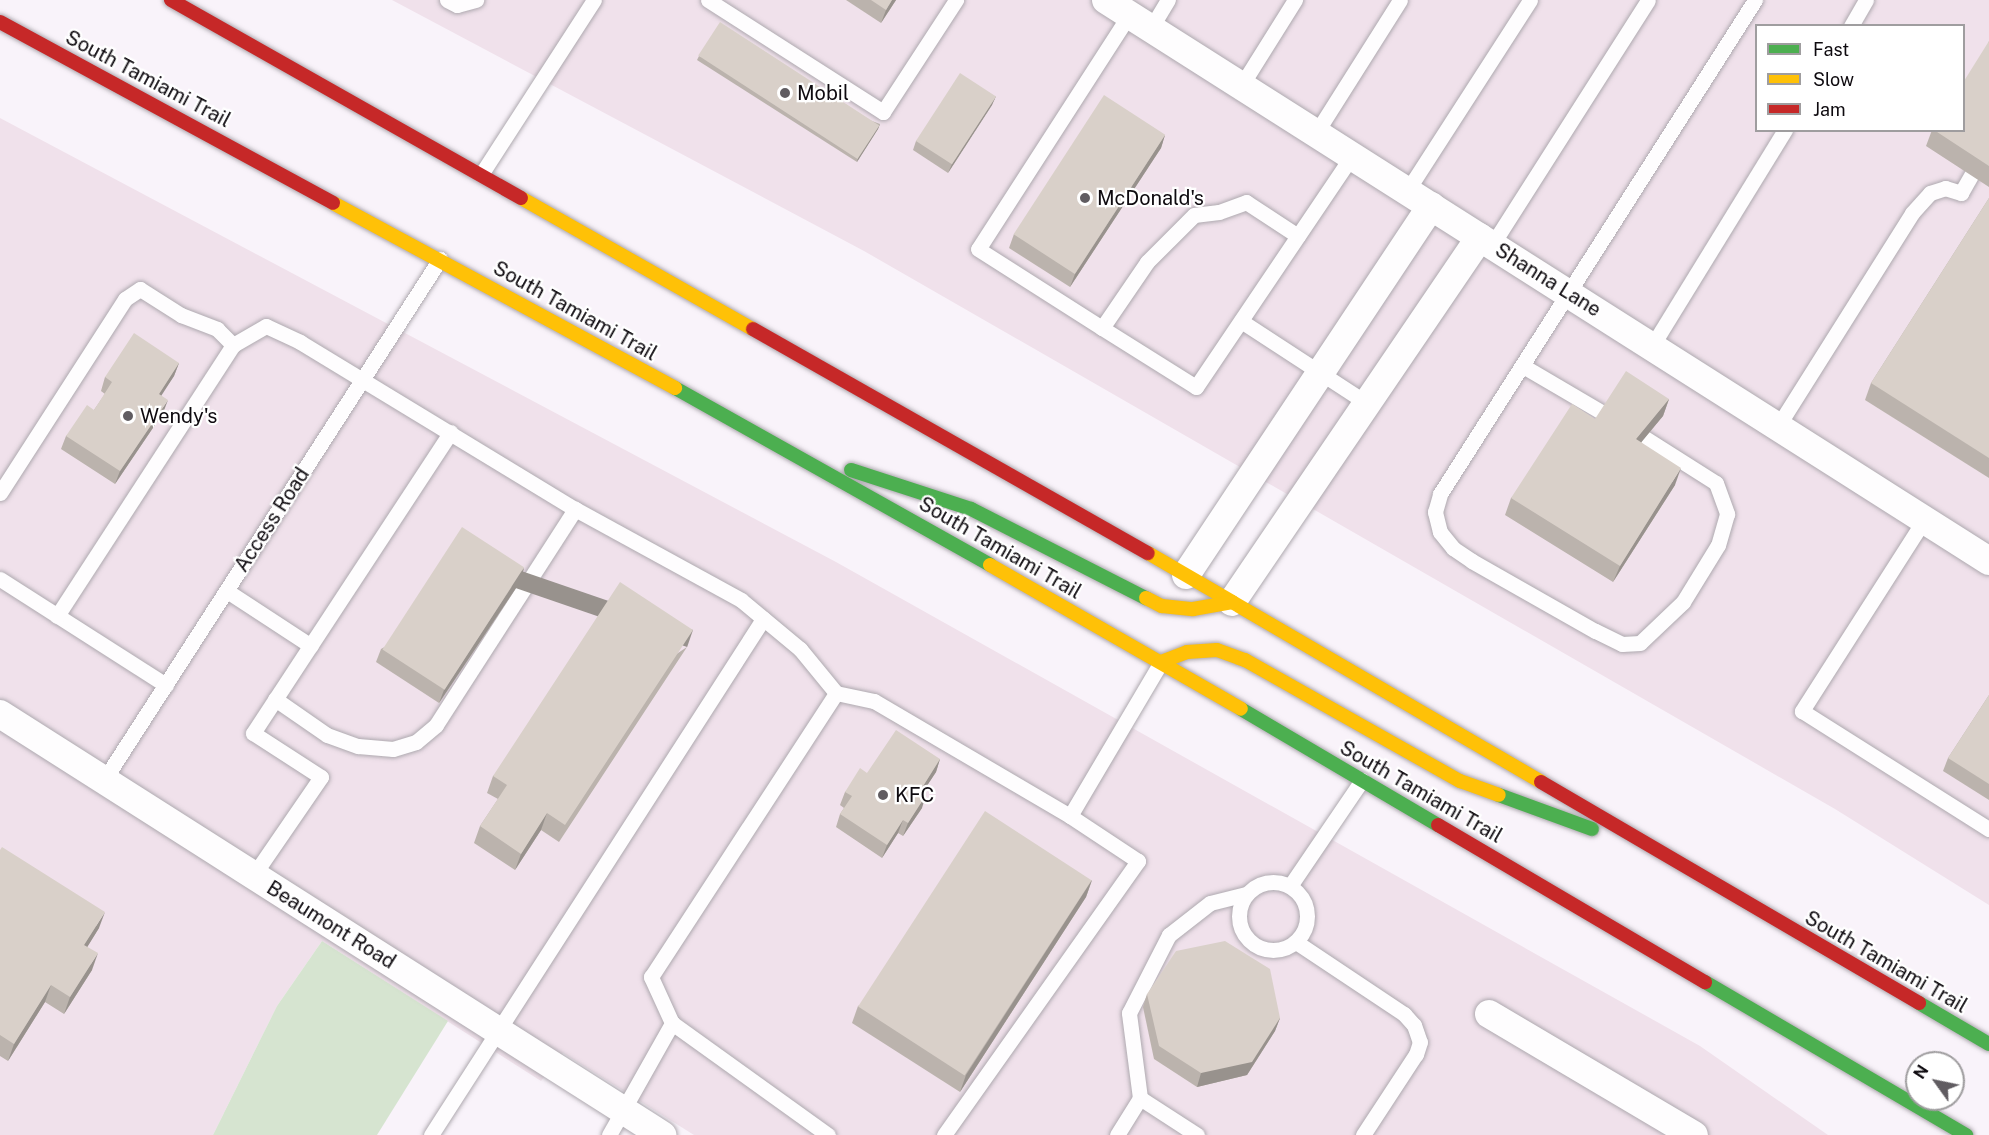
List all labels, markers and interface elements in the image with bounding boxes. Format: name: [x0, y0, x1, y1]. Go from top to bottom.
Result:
legend: [1755, 24, 1965, 132]
street label: South Tamiami Trail: [61, 25, 235, 133]
text: Fast: [1813, 39, 1849, 60]
text: Slow: [1813, 69, 1854, 90]
place label: Mobil: [797, 81, 849, 105]
marker: Mobil: [778, 86, 792, 100]
text: Jam: [1813, 99, 1846, 120]
place label: McDonald's: [1097, 186, 1204, 210]
marker: McDonald's: [1078, 191, 1092, 205]
street label: Shanna Lane: [1491, 238, 1605, 322]
street label: South Tamiami Trail: [489, 256, 661, 366]
place label: Wendy's: [140, 404, 217, 428]
marker: Wendy's: [121, 409, 135, 423]
street label: Access Road: [229, 463, 315, 577]
street label: South Tamiami Trail: [915, 492, 1085, 604]
street label: South Tamiami Trail: [1336, 736, 1506, 848]
place label: KFC: [895, 783, 934, 807]
marker: KFC: [876, 788, 890, 802]
street label: Beaumont Road: [262, 876, 400, 974]
street label: South Tamiami Trail: [1801, 906, 1971, 1018]
north arrow: [1905, 1051, 1965, 1111]
text: N: [1910, 1062, 1933, 1082]

